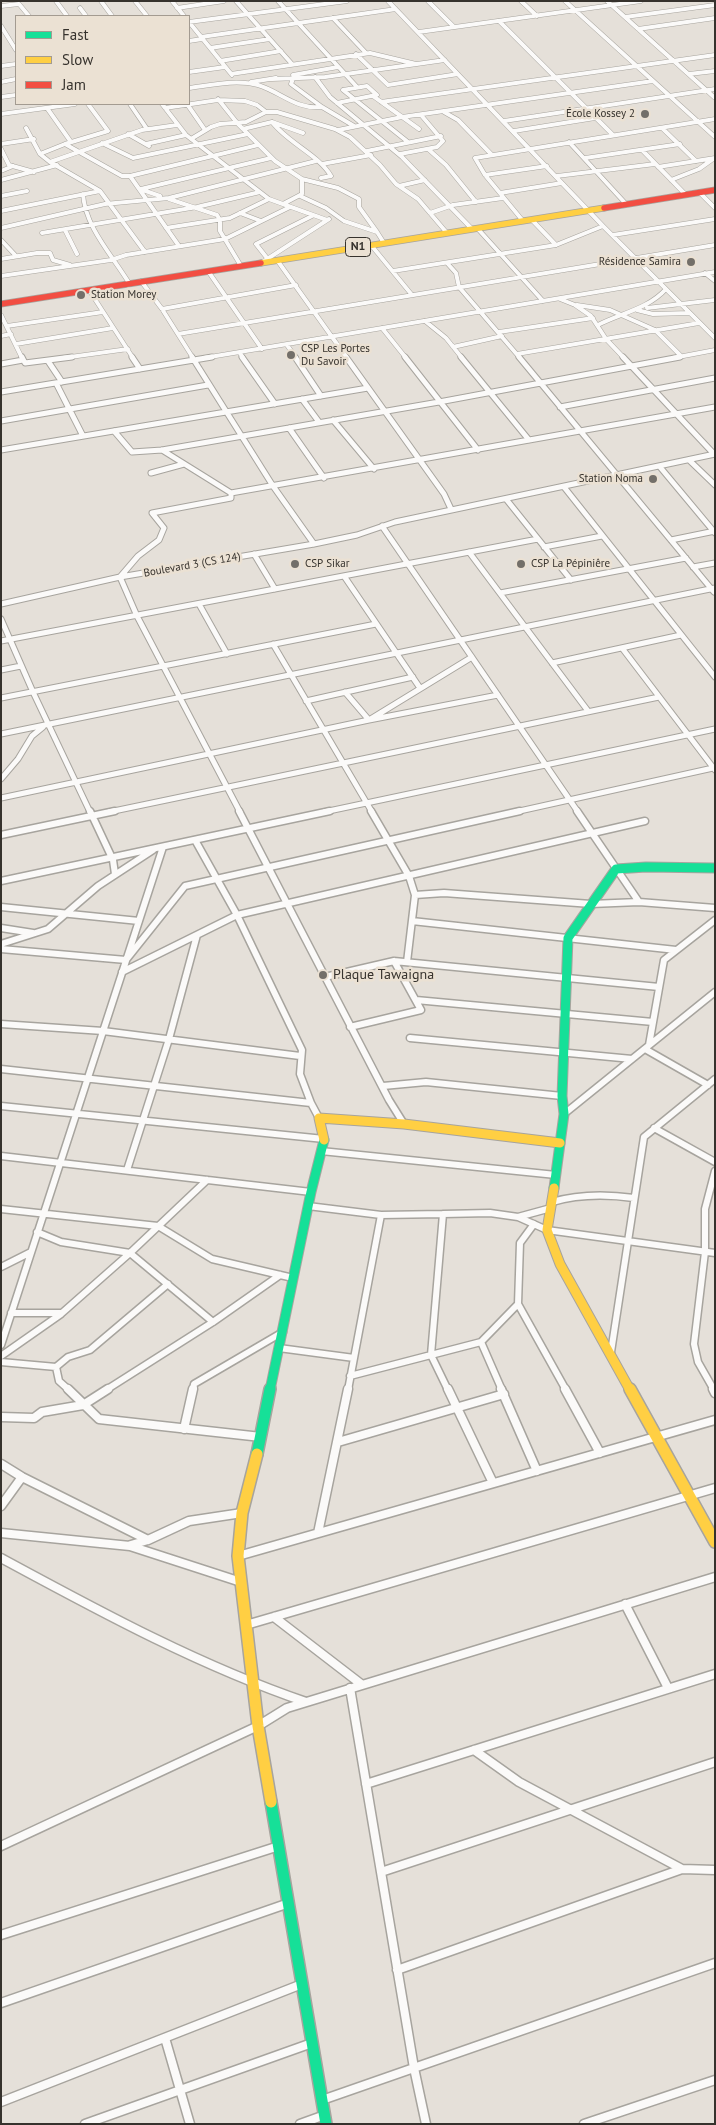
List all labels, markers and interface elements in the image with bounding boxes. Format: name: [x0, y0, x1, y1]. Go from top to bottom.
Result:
legend: [15, 15, 190, 105]
text: Fast: [62, 25, 89, 44]
text: Slow: [62, 50, 93, 69]
text: Jam: [62, 75, 86, 94]
place label: École Kossey 2: [566, 107, 635, 121]
marker: École Kossey 2: [639, 108, 651, 120]
road number: N1: [346, 238, 370, 256]
place label: Résidence Samira: [599, 255, 681, 269]
marker: Résidence Samira: [685, 256, 697, 268]
place label: Station Morey: [91, 288, 156, 302]
marker: Station Morey: [75, 289, 87, 301]
place label: CSP Les Portes Du Savoir: [301, 342, 370, 368]
marker: CSP Les Portes Du Savoir: [285, 349, 297, 361]
place label: Station Noma: [579, 472, 643, 486]
marker: Station Noma: [647, 473, 659, 485]
street label: Boulevard 3 (CS 124): [142, 550, 242, 580]
place label: CSP Sikar: [305, 557, 349, 571]
place label: CSP La Pépiniêre: [531, 557, 610, 571]
marker: CSP Sikar: [289, 558, 301, 570]
marker: CSP La Pépiniêre: [515, 558, 527, 570]
place label: Plaque Tawaigna: [333, 967, 434, 983]
marker: Plaque Tawaigna: [317, 969, 329, 981]

